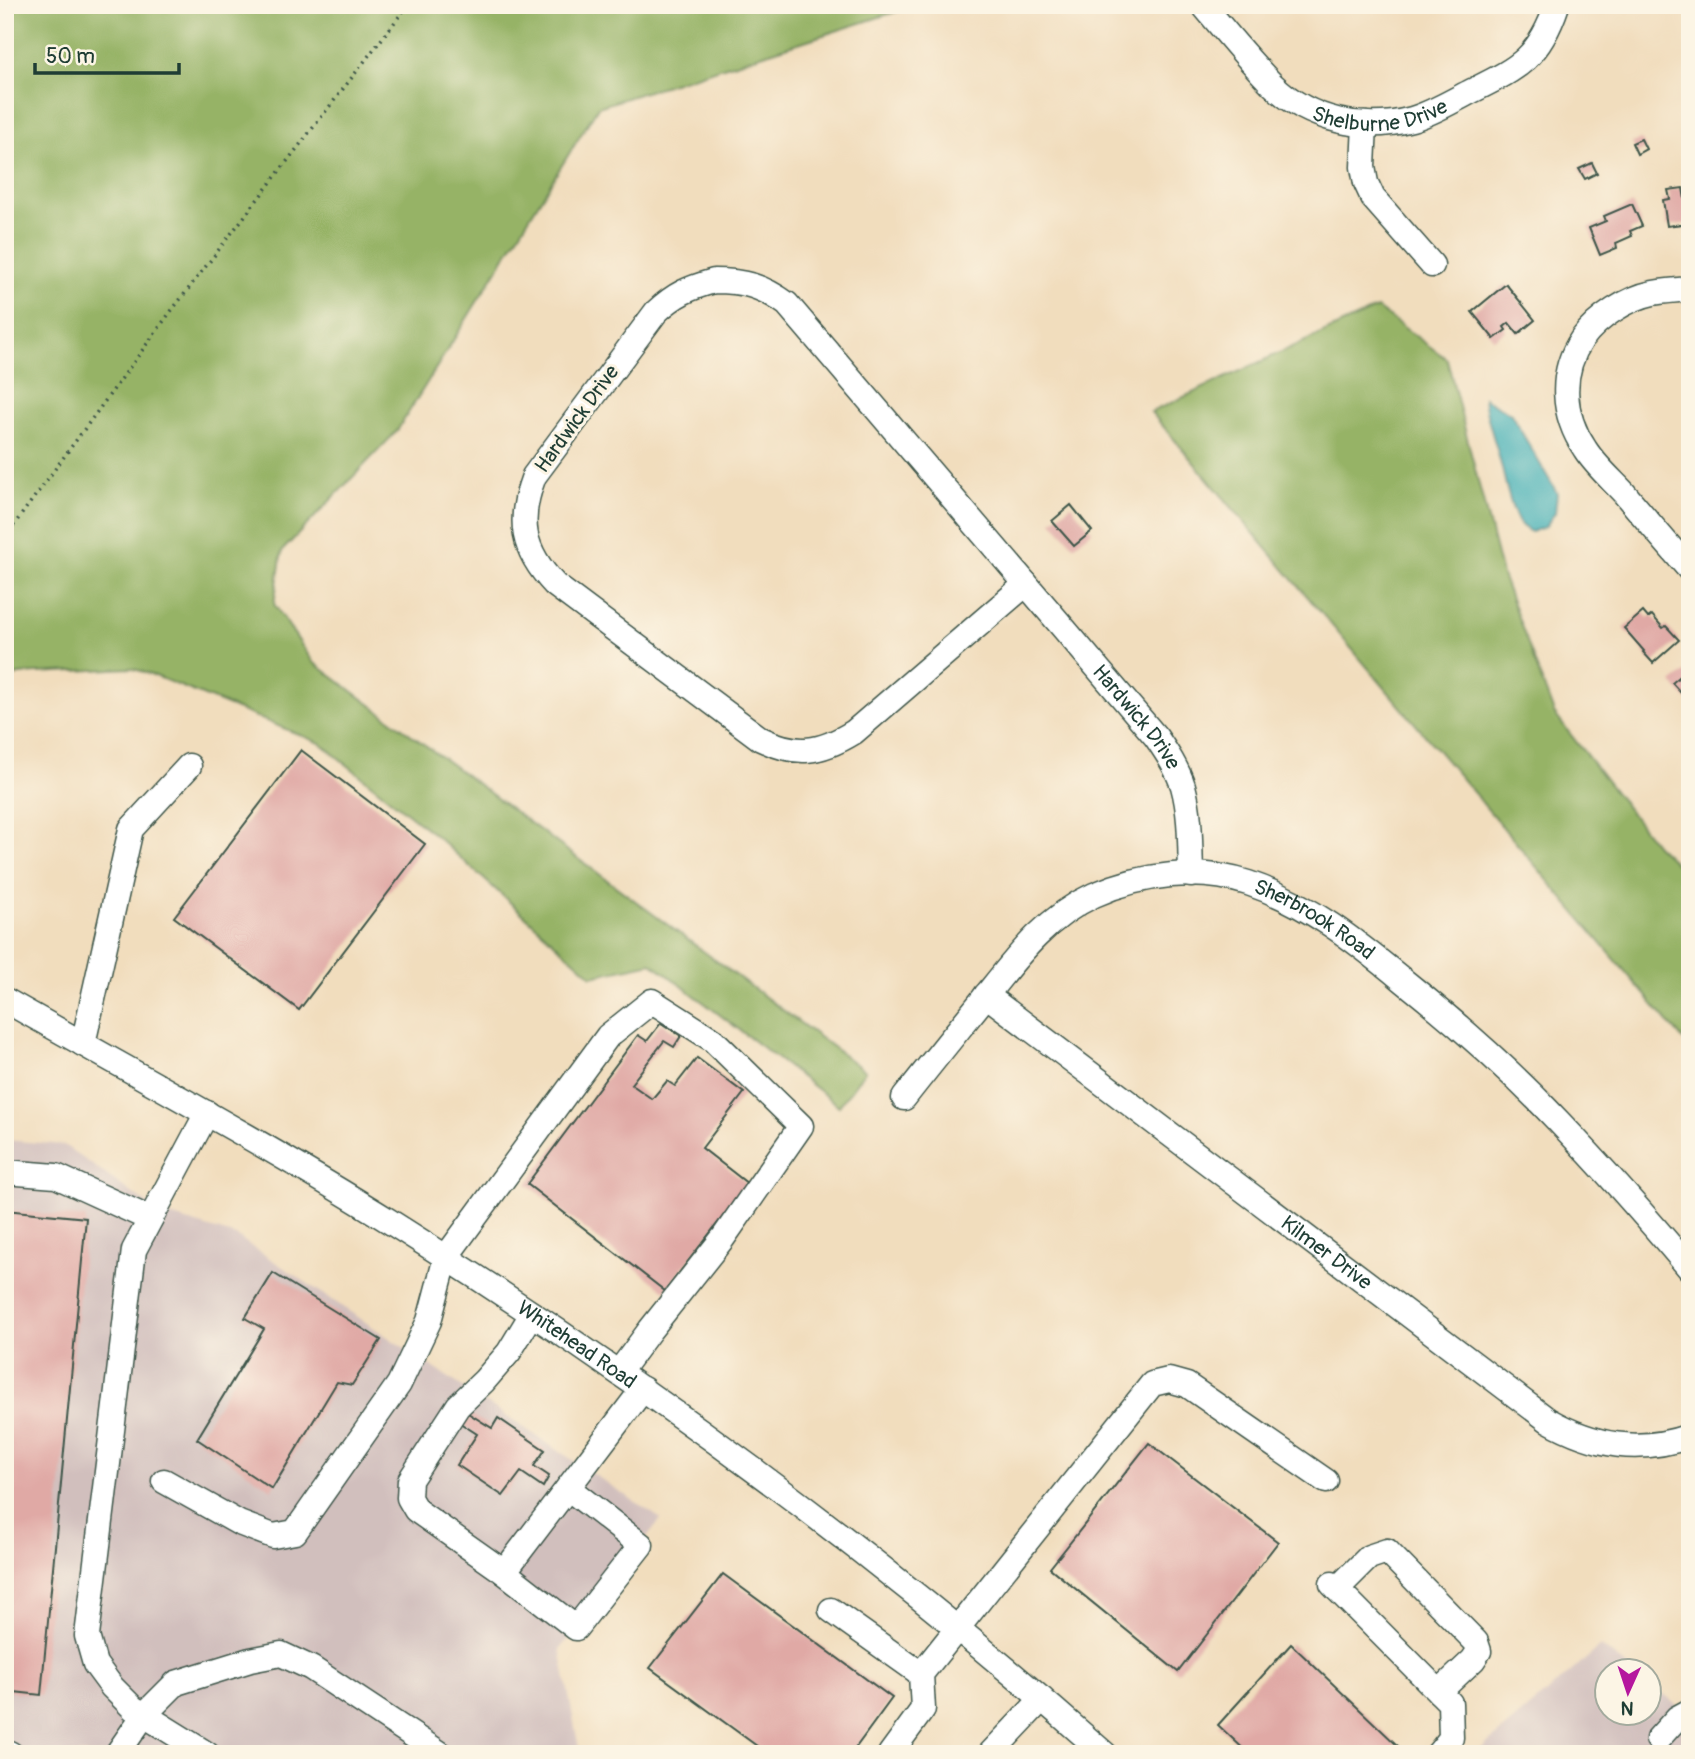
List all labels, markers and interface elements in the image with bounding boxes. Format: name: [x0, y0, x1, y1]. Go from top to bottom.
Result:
scale bar: [35, 32, 178, 76]
text: 50 m: [46, 43, 95, 70]
street label: Shelburne Drive: [1309, 92, 1453, 138]
street label: Hardwick Drive: [529, 359, 626, 478]
street label: Hardwick Drive: [1087, 659, 1187, 774]
street label: Sherbrook Road: [1250, 873, 1380, 966]
street label: Kilmer Drive: [1276, 1209, 1378, 1296]
street label: Whitehead Road: [512, 1294, 642, 1395]
north arrow: [1594, 1658, 1664, 1728]
text: N: [1620, 1696, 1634, 1720]

